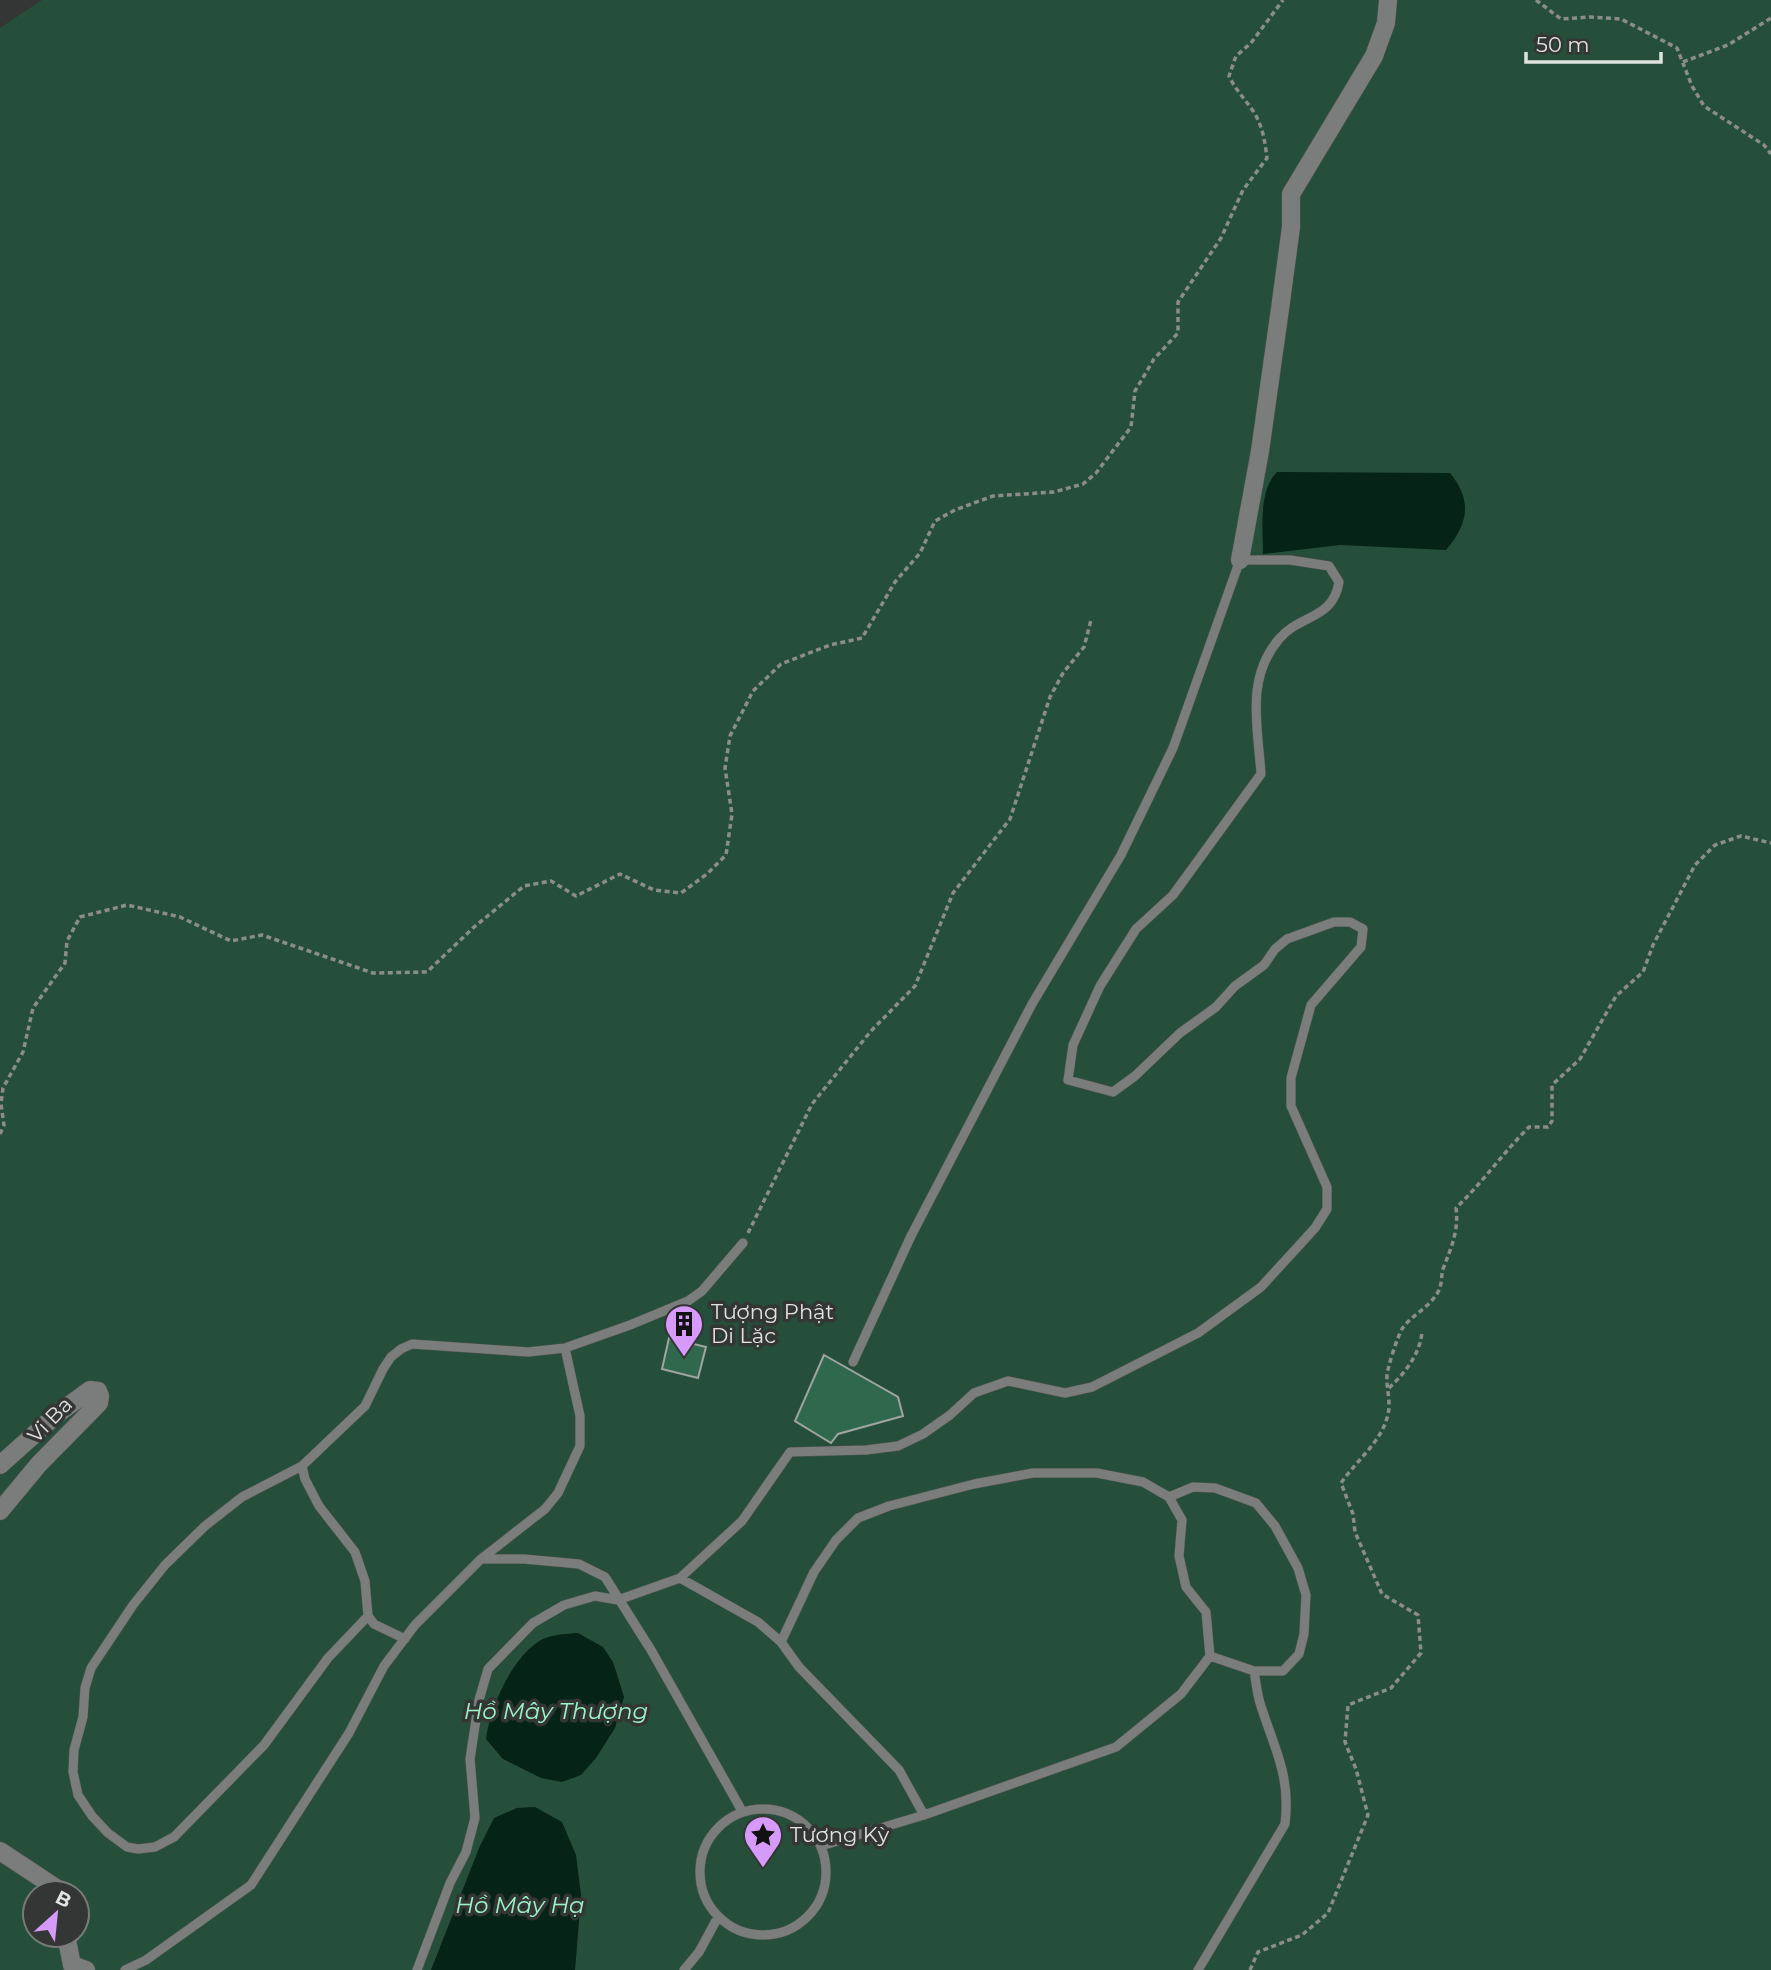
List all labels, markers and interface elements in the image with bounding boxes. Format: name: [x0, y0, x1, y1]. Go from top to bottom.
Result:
scale bar: [1526, 21, 1661, 65]
text: 50 m: [1536, 32, 1590, 57]
place label: Tượng Phật Di Lặc: [711, 1299, 834, 1348]
building icon: Tượng Phật Di Lặc: [663, 1303, 705, 1358]
street label: Vi Ba: [22, 1392, 77, 1448]
water label: Hồ Mây Thượng: [464, 1697, 648, 1725]
place icon: Tương Kỳ: [742, 1814, 784, 1869]
place label: Tương Kỳ: [790, 1822, 890, 1847]
north arrow: [21, 1879, 91, 1949]
text: B: [52, 1886, 75, 1913]
water label: Hồ Mây Hạ: [455, 1891, 585, 1919]

